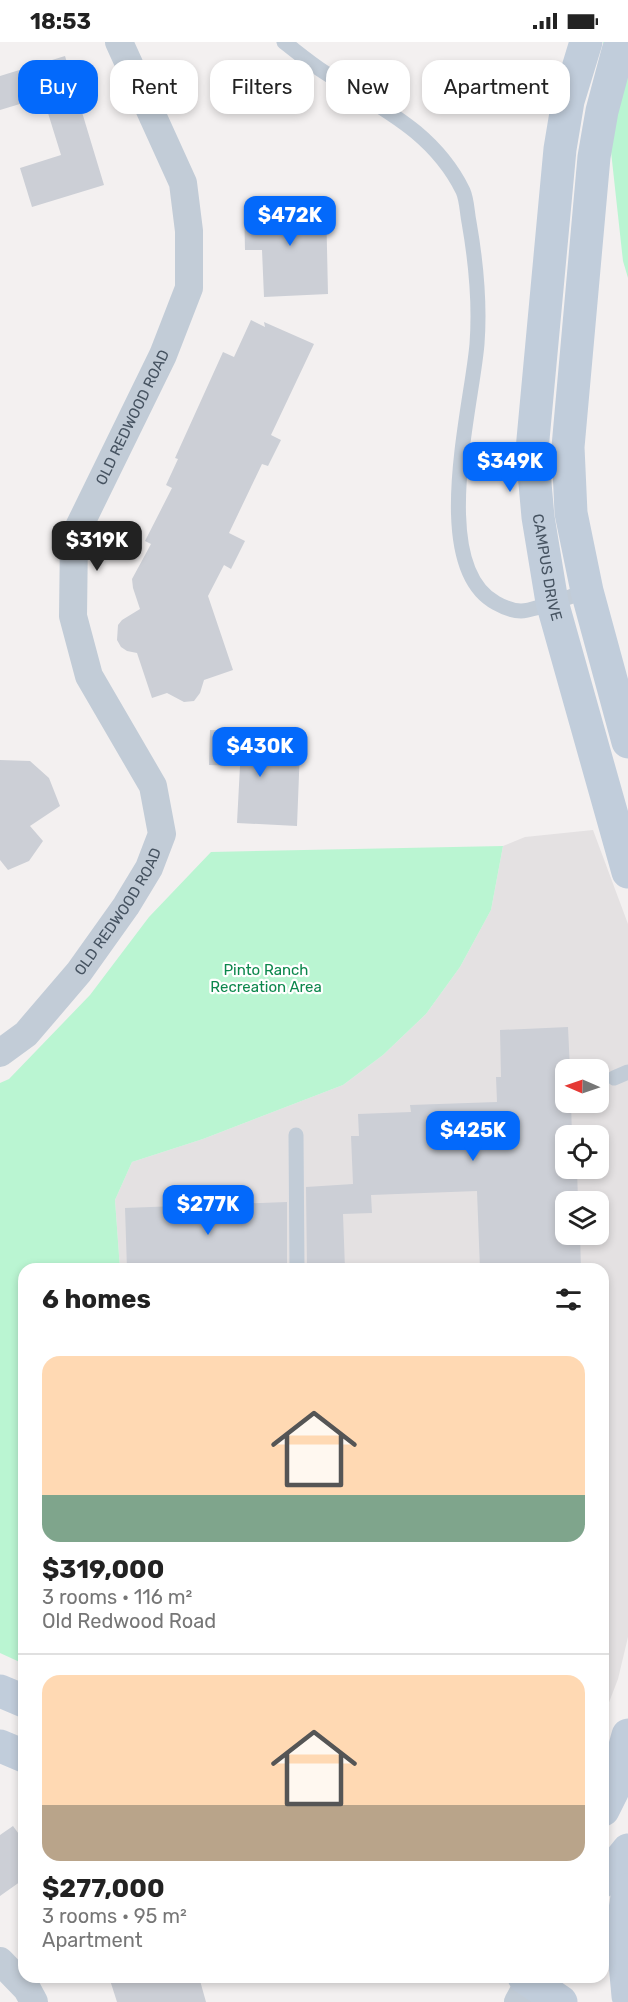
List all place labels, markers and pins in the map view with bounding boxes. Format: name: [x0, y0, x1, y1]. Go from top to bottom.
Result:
pin: $472K: [248, 196, 332, 247]
pin: $349K: [468, 442, 552, 493]
pin: $319K: [55, 521, 139, 572]
pin: $430K: [218, 727, 302, 778]
pin: $425K: [431, 1111, 515, 1162]
pin: $277K: [166, 1185, 250, 1236]

